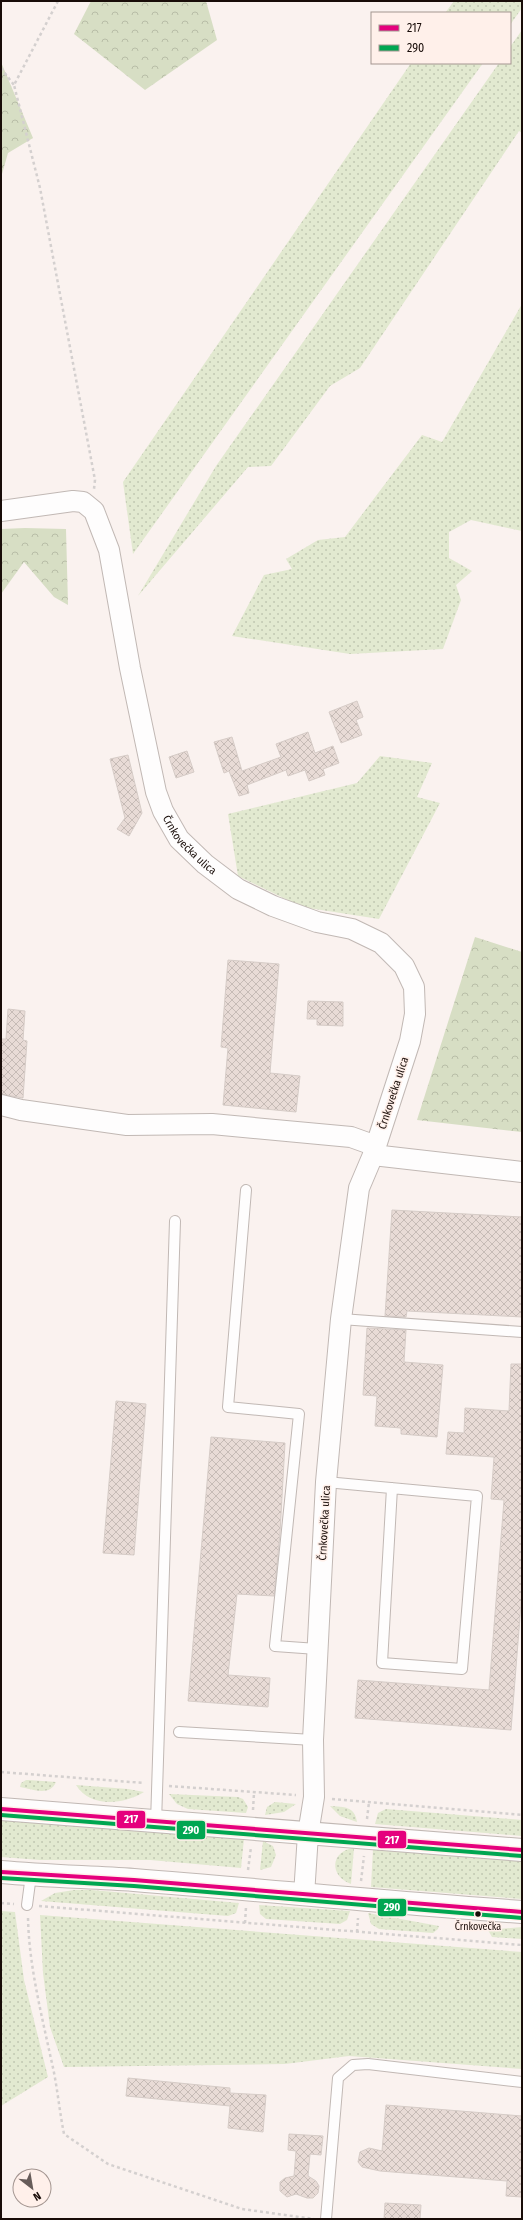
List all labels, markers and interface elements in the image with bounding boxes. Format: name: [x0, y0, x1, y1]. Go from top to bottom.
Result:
legend: [371, 12, 511, 64]
text: 217: [407, 21, 422, 35]
text: 290: [407, 41, 424, 55]
street label: Črnkovečka ulica: [160, 813, 219, 877]
street label: Črnkovečka ulica: [375, 1055, 411, 1131]
street label: Črnkovečka ulica: [315, 1485, 333, 1561]
line badge: 217: [116, 1810, 146, 1829]
text: 217: [123, 1813, 138, 1826]
line badge: 290: [176, 1820, 206, 1840]
text: 290: [182, 1824, 199, 1837]
line badge: 217: [377, 1830, 407, 1849]
text: 217: [384, 1834, 399, 1847]
line badge: 290: [377, 1898, 407, 1917]
text: 290: [383, 1901, 400, 1914]
marker: Črnkovečka: [473, 1909, 483, 1919]
place label: Črnkovečka: [455, 1919, 501, 1933]
north arrow: [12, 2168, 52, 2208]
text: N: [31, 2189, 43, 2203]

